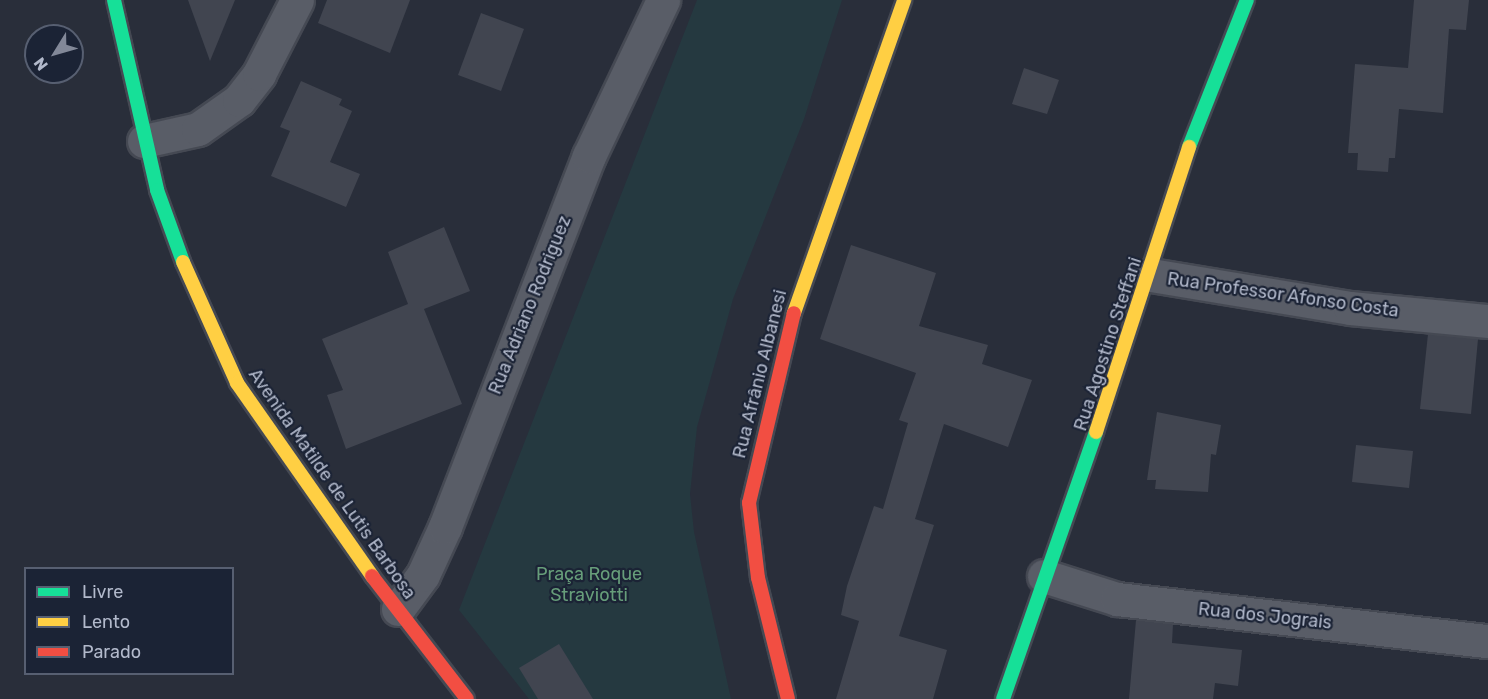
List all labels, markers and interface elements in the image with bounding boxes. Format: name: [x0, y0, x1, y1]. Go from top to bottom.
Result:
north arrow: [24, 24, 84, 84]
text: N: [30, 54, 52, 74]
street label: Rua Adriano Rodriguez: [484, 212, 576, 398]
street label: Rua Agostino Steffani: [1070, 254, 1146, 434]
street label: Rua Professor Afonso Costa: [1166, 268, 1400, 322]
street label: Rua Afrânio Albanesi: [728, 287, 792, 461]
street label: Avenida Matilde de Lutis Barbosa: [244, 365, 420, 603]
park label: Praça Roque Straviotti: [536, 564, 642, 606]
legend: [24, 567, 234, 675]
text: Livre: [82, 581, 123, 603]
street label: Rua dos Jograis: [1197, 598, 1333, 634]
text: Lento: [82, 611, 130, 633]
text: Parado: [82, 641, 141, 663]

